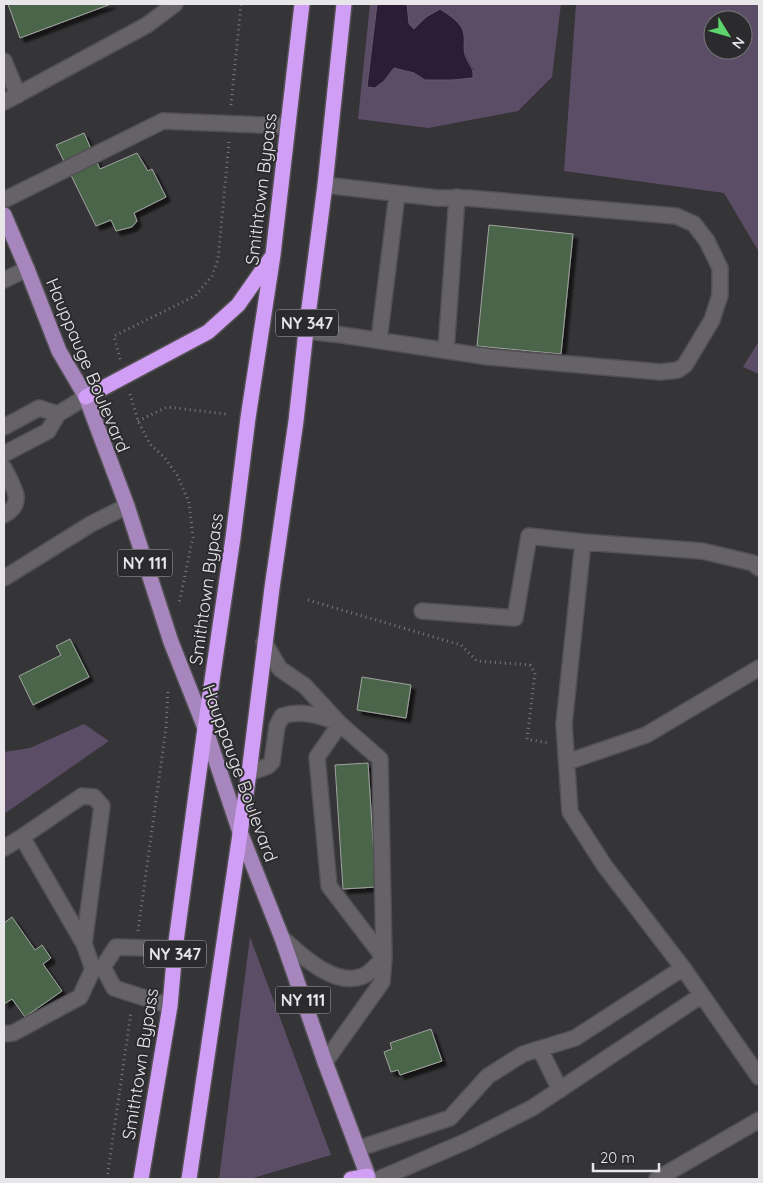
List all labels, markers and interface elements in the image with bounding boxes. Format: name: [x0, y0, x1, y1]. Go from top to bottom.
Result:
north arrow: [703, 10, 753, 60]
text: N: [728, 33, 749, 52]
street label: Smithtown Bypass: [240, 112, 282, 266]
street label: Hauppauge Boulevard: [41, 274, 135, 456]
road number: NY 347: [276, 309, 338, 336]
street label: Smithtown Bypass: [184, 512, 228, 666]
road number: NY 111: [118, 550, 172, 576]
street label: Hauppauge Boulevard: [197, 681, 283, 865]
road number: NY 347: [144, 941, 206, 968]
road number: NY 111: [276, 986, 330, 1014]
street label: Smithtown Bypass: [117, 987, 163, 1141]
scale bar: [593, 1140, 659, 1172]
text: 20 m: [600, 1148, 635, 1167]

